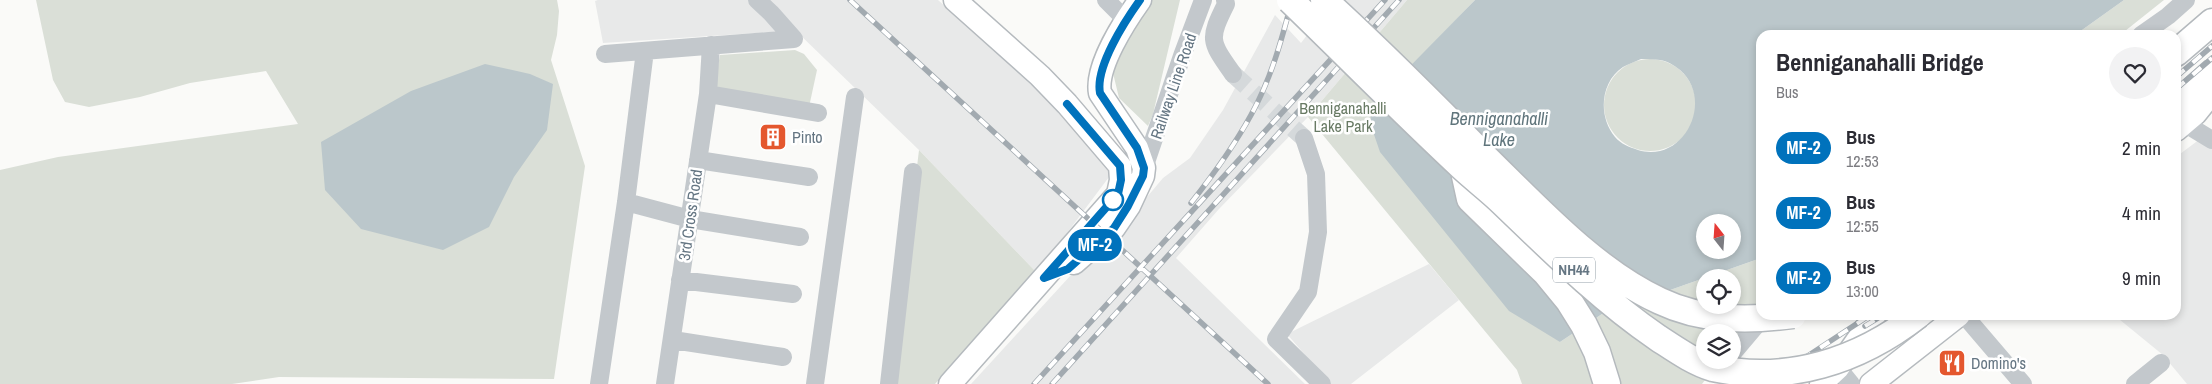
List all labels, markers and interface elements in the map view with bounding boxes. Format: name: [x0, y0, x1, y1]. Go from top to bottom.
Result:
street label: Railway Line Road: [1145, 30, 1201, 142]
text: Benniganahalli Bridge: [1776, 46, 1984, 78]
button: heart: [2109, 47, 2161, 99]
text: Bus: [1776, 81, 1799, 103]
park label: Benniganahalli Lake Park: [1299, 97, 1387, 137]
water label: Benniganahalli Lake: [1450, 106, 1548, 152]
building icon: Pinto: [758, 122, 788, 152]
text: Bus: [1846, 124, 1875, 150]
place label: Pinto: [792, 126, 823, 148]
text: MF-2: [1786, 135, 1821, 160]
text: 2 min: [2122, 135, 2161, 161]
text: 12:53: [1846, 150, 1879, 172]
street label: 3rd Cross Road: [673, 168, 707, 262]
unlabelled marker: [1102, 189, 1124, 211]
text: Bus: [1846, 189, 1875, 215]
text: MF-2: [1786, 200, 1821, 225]
text: 4 min: [2122, 200, 2161, 226]
north arrow: [1696, 214, 1741, 259]
map controls: [1696, 214, 1741, 369]
text: 12:55: [1846, 215, 1879, 237]
line badge: MF-2: [1060, 229, 1130, 261]
text: MF-2: [1078, 232, 1112, 257]
text: Bus: [1846, 254, 1875, 280]
road number: NH44: [1553, 258, 1595, 282]
text: MF-2: [1786, 265, 1821, 290]
text: 9 min: [2122, 265, 2161, 291]
button: locate: [1696, 269, 1741, 314]
text: 13:00: [1846, 280, 1879, 302]
button: layers: [1696, 324, 1741, 369]
restaurant icon: Domino's: [1937, 348, 1967, 378]
place label: Domino's: [1971, 352, 2026, 374]

